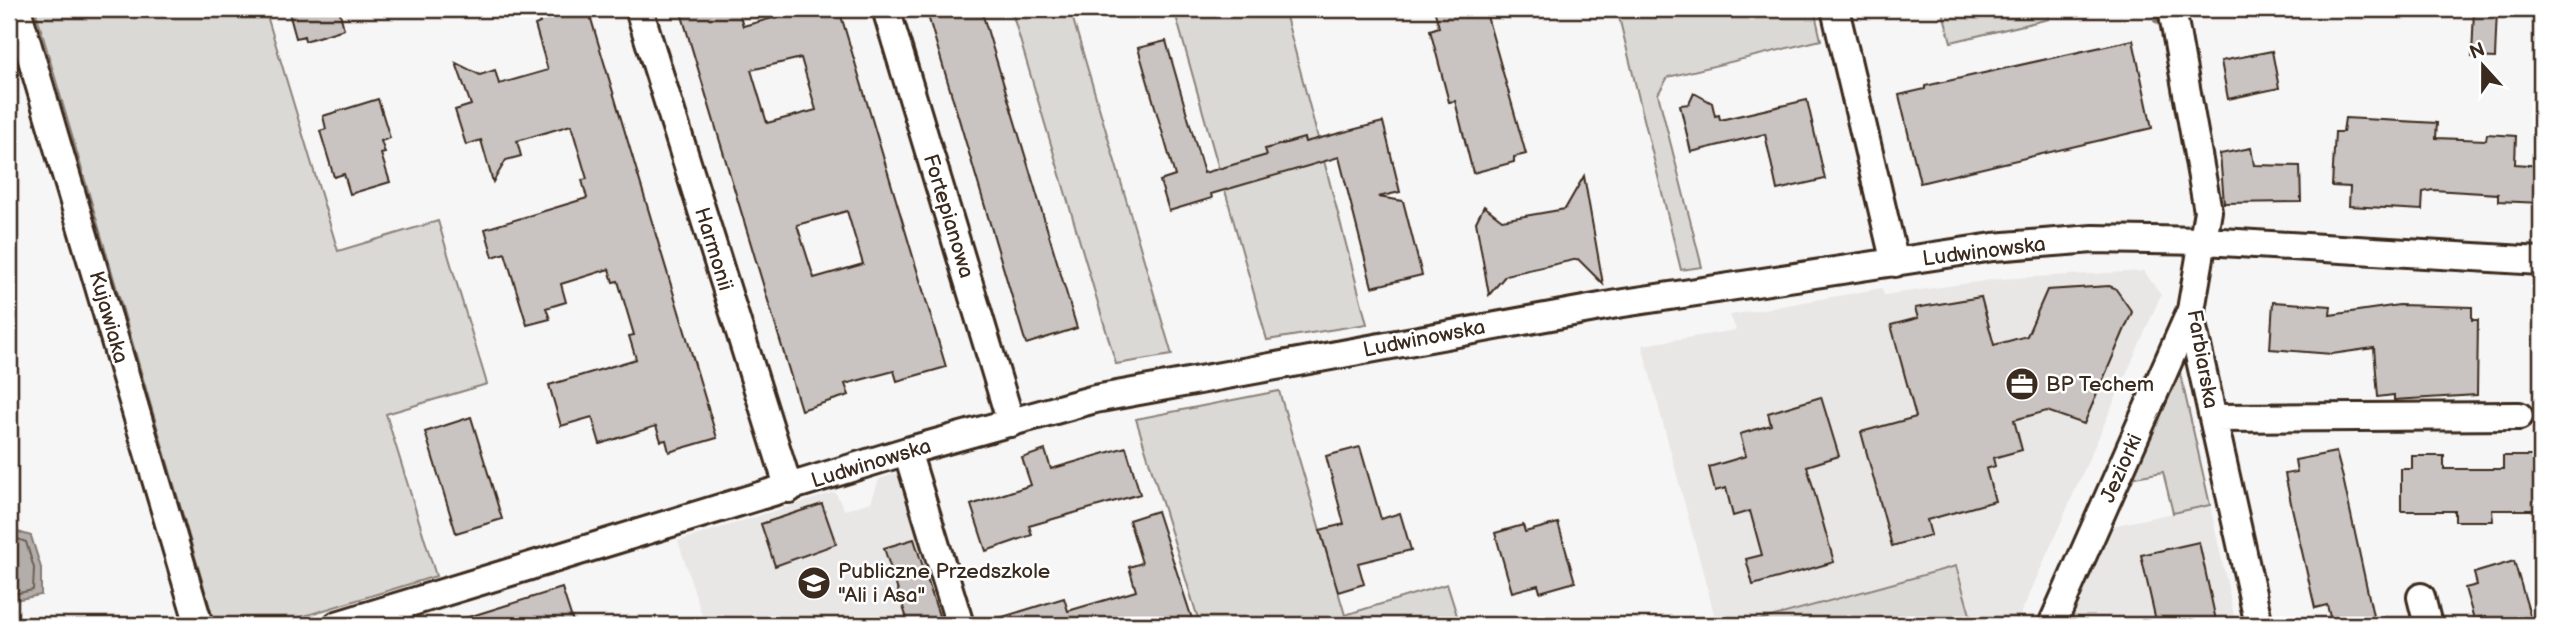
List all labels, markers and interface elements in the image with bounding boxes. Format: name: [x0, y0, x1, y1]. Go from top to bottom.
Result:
north arrow: [2448, 32, 2518, 102]
text: N: [2467, 38, 2488, 65]
street label: Fortepianowa: [918, 151, 979, 281]
street label: Harmonii: [689, 204, 738, 294]
street label: Ludwinowska: [1921, 232, 2047, 271]
street label: Kujawiaka: [83, 268, 134, 366]
street label: Farbiarska: [2182, 308, 2223, 410]
street label: Ludwinowska: [1361, 314, 1487, 363]
office icon: BP Techem: [2003, 365, 2041, 403]
place label: BP Techem: [2046, 372, 2154, 397]
street label: Jeziorki: [2095, 430, 2148, 506]
street label: Ludwinowska: [808, 433, 934, 494]
place label: Publiczne Przedszkole "Ali i Asa": [838, 559, 1050, 608]
school or university icon: Publiczne Przedszkole "Ali i Asa": [795, 564, 833, 602]

